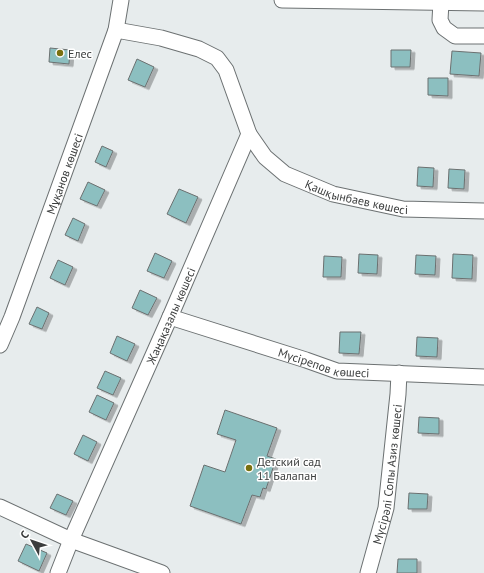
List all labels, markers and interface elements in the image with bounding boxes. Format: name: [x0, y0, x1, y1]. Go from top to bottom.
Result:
place label: Елес: [68, 46, 92, 61]
marker: Елес: [55, 48, 65, 58]
street label: Мұқанов көшесі: [42, 131, 85, 216]
street label: Қашқынбаев көшесі: [303, 176, 408, 217]
street label: Жаңақазалы көшесі: [142, 265, 198, 367]
street label: Мүсірепов көшесі: [276, 344, 370, 380]
street label: Мүсірәлі Сопы Азиз көшесі: [369, 403, 404, 546]
place label: Детский сад 11 Балапан: [257, 454, 321, 483]
marker: Детский сад 11 Балапан: [244, 463, 254, 473]
north arrow: [12, 521, 52, 561]
text: С: [17, 528, 32, 541]

